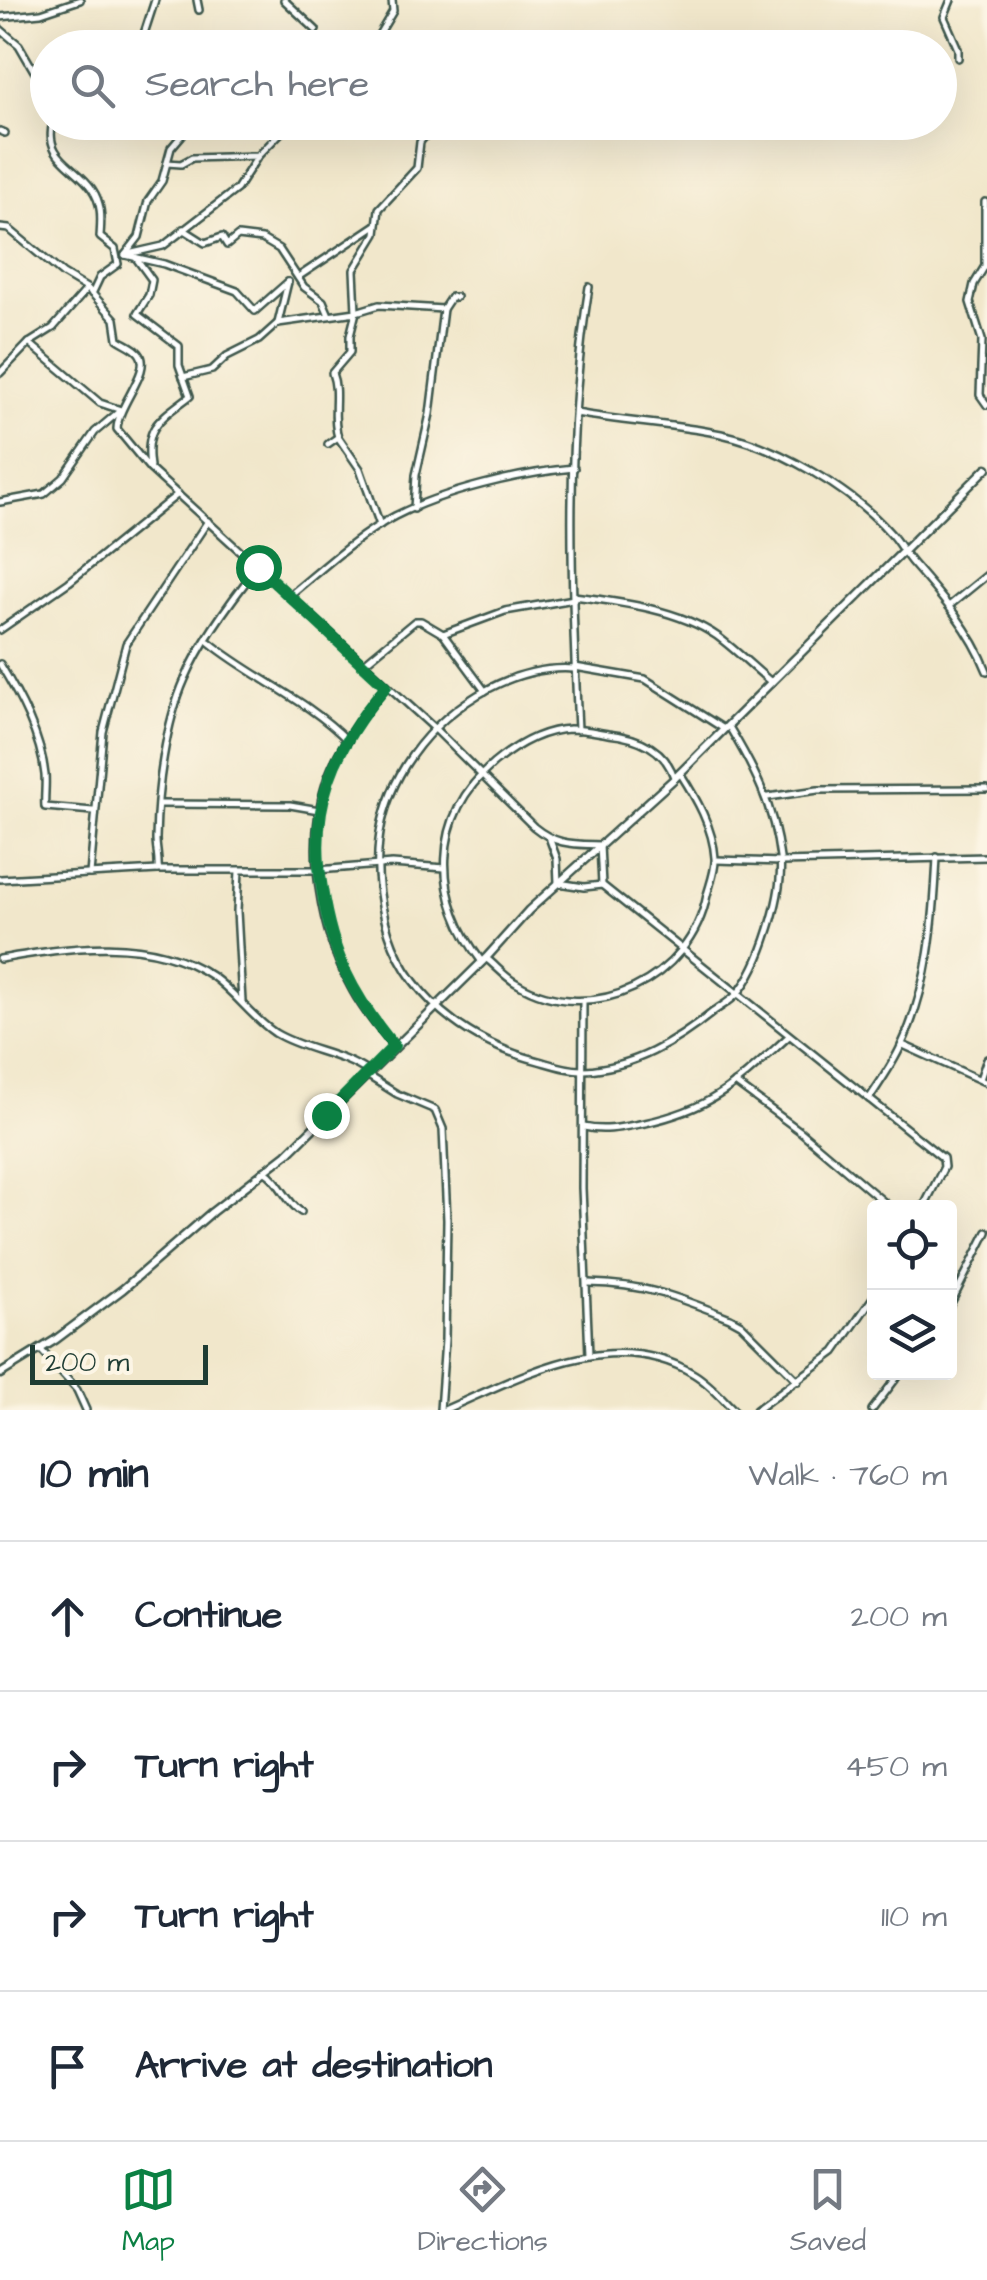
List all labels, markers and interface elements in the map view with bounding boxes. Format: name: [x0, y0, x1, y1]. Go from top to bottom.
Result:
search box: [30, 30, 957, 140]
icon: search: [65, 58, 120, 113]
text: Search here: [145, 59, 369, 111]
route start: [236, 545, 282, 591]
route end: [304, 1093, 350, 1139]
map controls: [867, 1200, 957, 1380]
button: locate: [867, 1200, 957, 1290]
button: layers: [867, 1290, 957, 1380]
scale bar: [30, 1340, 208, 1384]
text: 200 m: [45, 1343, 129, 1382]
text: 10 min: [40, 1446, 149, 1504]
text: Walk · 760 m: [748, 1453, 947, 1498]
icon: ahead: [40, 1589, 95, 1644]
text: Continue: [135, 1590, 282, 1642]
text: 200 m: [851, 1594, 947, 1639]
icon: right: [40, 1739, 95, 1794]
text: Turn right: [135, 1740, 314, 1792]
text: 450 m: [845, 1744, 947, 1789]
icon: right: [40, 1889, 95, 1944]
text: Turn right: [135, 1890, 314, 1942]
text: 110 m: [881, 1894, 947, 1939]
icon: arrive: [40, 2039, 95, 2094]
text: Arrive at destination: [135, 2040, 492, 2092]
tab: Map: [121, 2162, 176, 2261]
tab: Directions: [418, 2162, 548, 2261]
tab: Saved: [790, 2162, 866, 2261]

